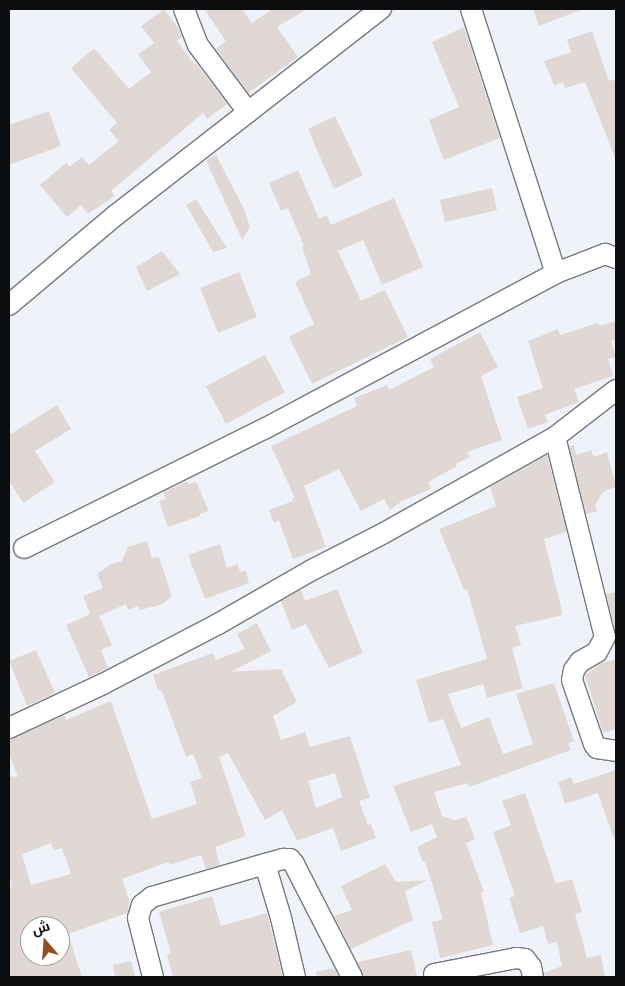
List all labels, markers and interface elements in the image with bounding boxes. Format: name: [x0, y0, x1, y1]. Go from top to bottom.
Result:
text: ش: [29, 915, 52, 939]
north arrow: [20, 916, 70, 966]

